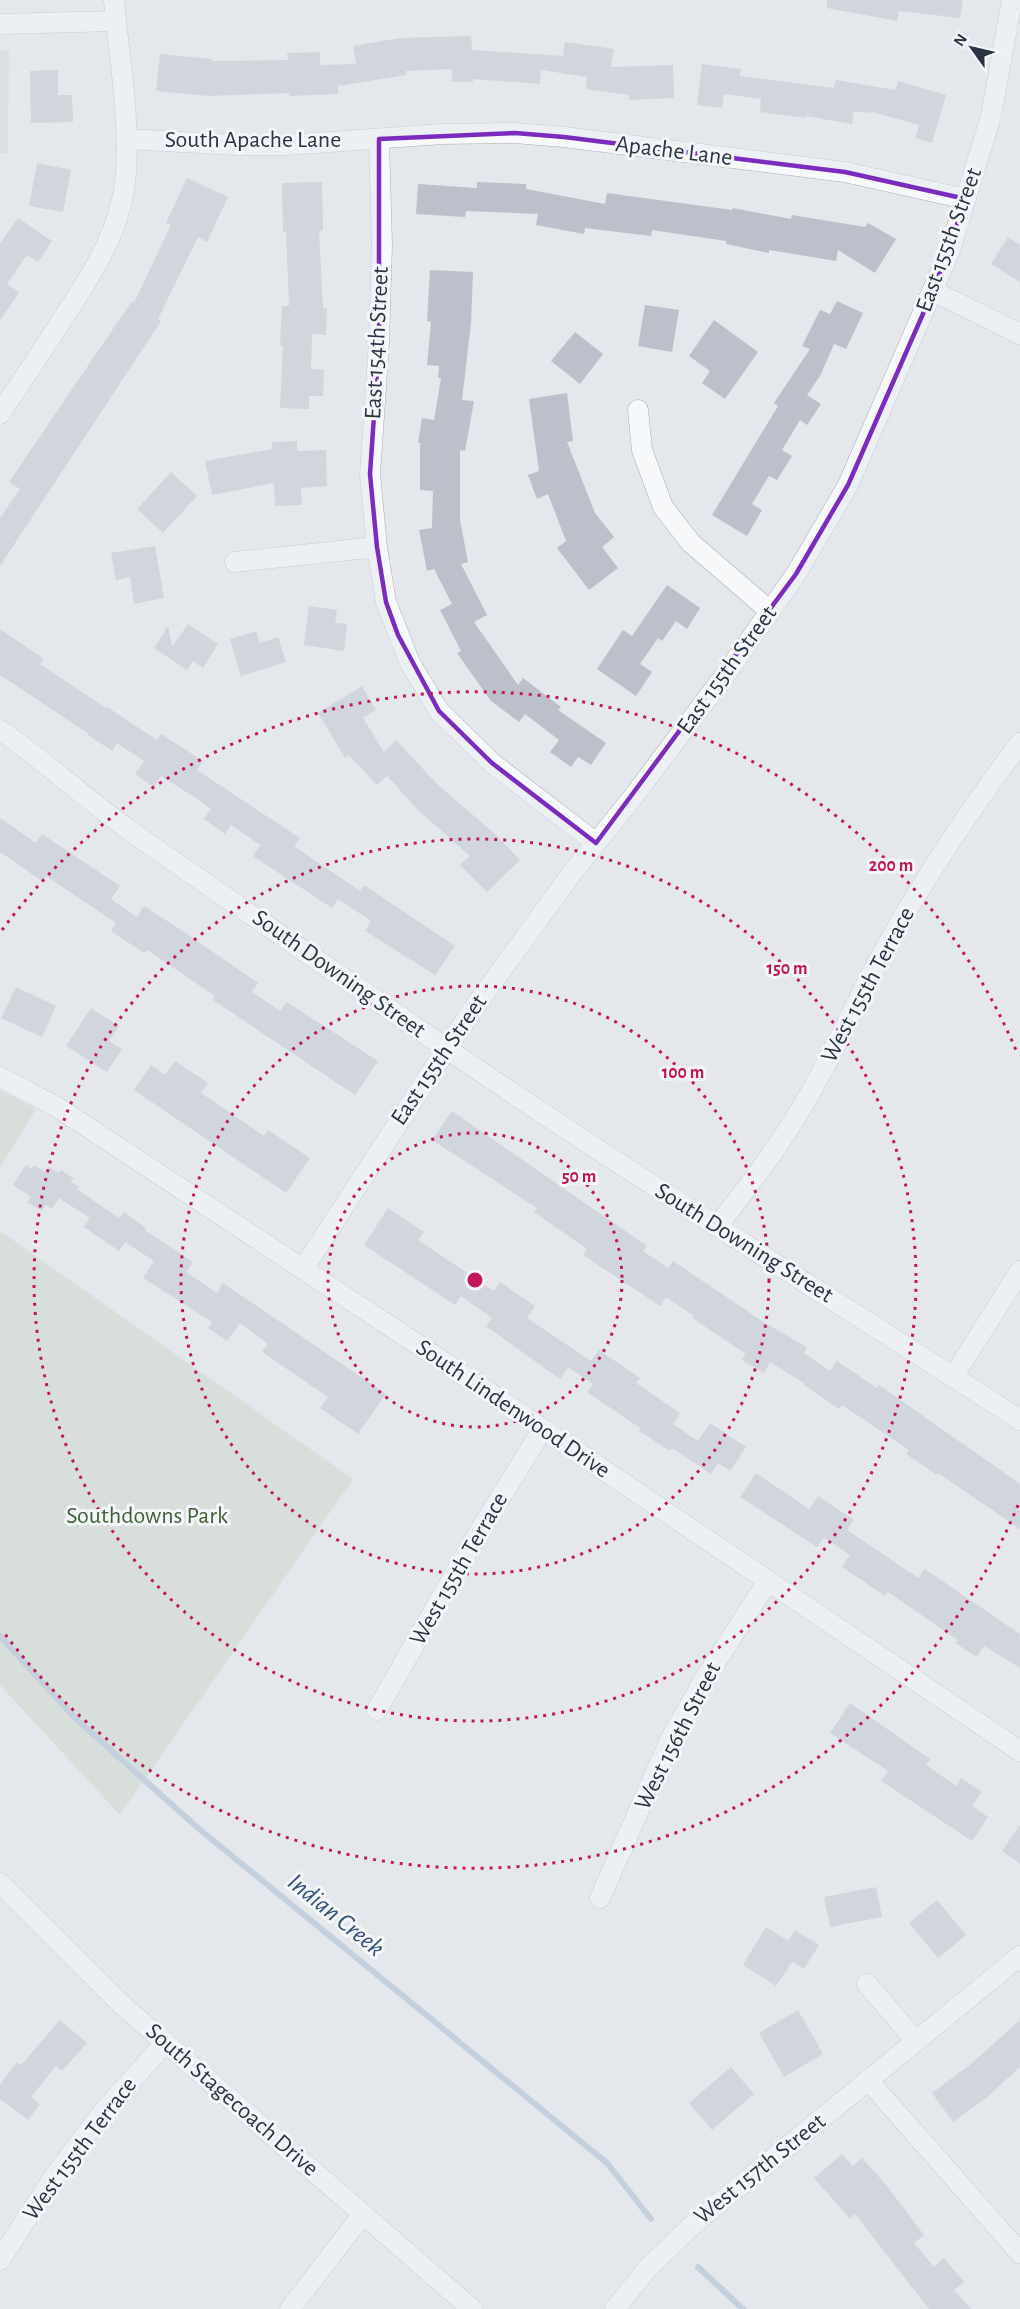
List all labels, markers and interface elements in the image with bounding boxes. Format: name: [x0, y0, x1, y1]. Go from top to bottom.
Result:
north arrow: [942, 18, 1002, 78]
text: N: [951, 31, 970, 49]
street label: South Apache Lane: [165, 128, 341, 152]
street label: Apache Lane: [614, 132, 734, 170]
street label: East 155th Street: [912, 164, 986, 315]
street label: East 154th Street: [361, 266, 393, 420]
street label: East 155th Street: [673, 601, 781, 738]
text: 200 m: [869, 857, 913, 875]
street label: West 155th Terrace: [817, 903, 919, 1067]
street label: South Downing Street: [248, 905, 430, 1043]
text: 150 m: [767, 960, 807, 978]
street label: East 155th Street: [387, 990, 492, 1130]
text: 100 m: [662, 1064, 704, 1082]
text: 50 m: [562, 1168, 596, 1186]
street label: South Downing Street: [651, 1179, 837, 1308]
centre of rings: [465, 1270, 485, 1290]
street label: South Lindenwood Drive: [412, 1335, 614, 1483]
street label: West 155th Terrace: [406, 1488, 512, 1650]
park label: Southdowns Park: [66, 1504, 228, 1528]
street label: West 156th Street: [631, 1658, 726, 1814]
water label: Indian Creek: [283, 1868, 389, 1962]
street label: South Stagecoach Drive: [141, 2019, 323, 2181]
street label: West 155th Terrace: [19, 2073, 141, 2225]
street label: West 157th Street: [690, 2109, 830, 2229]

